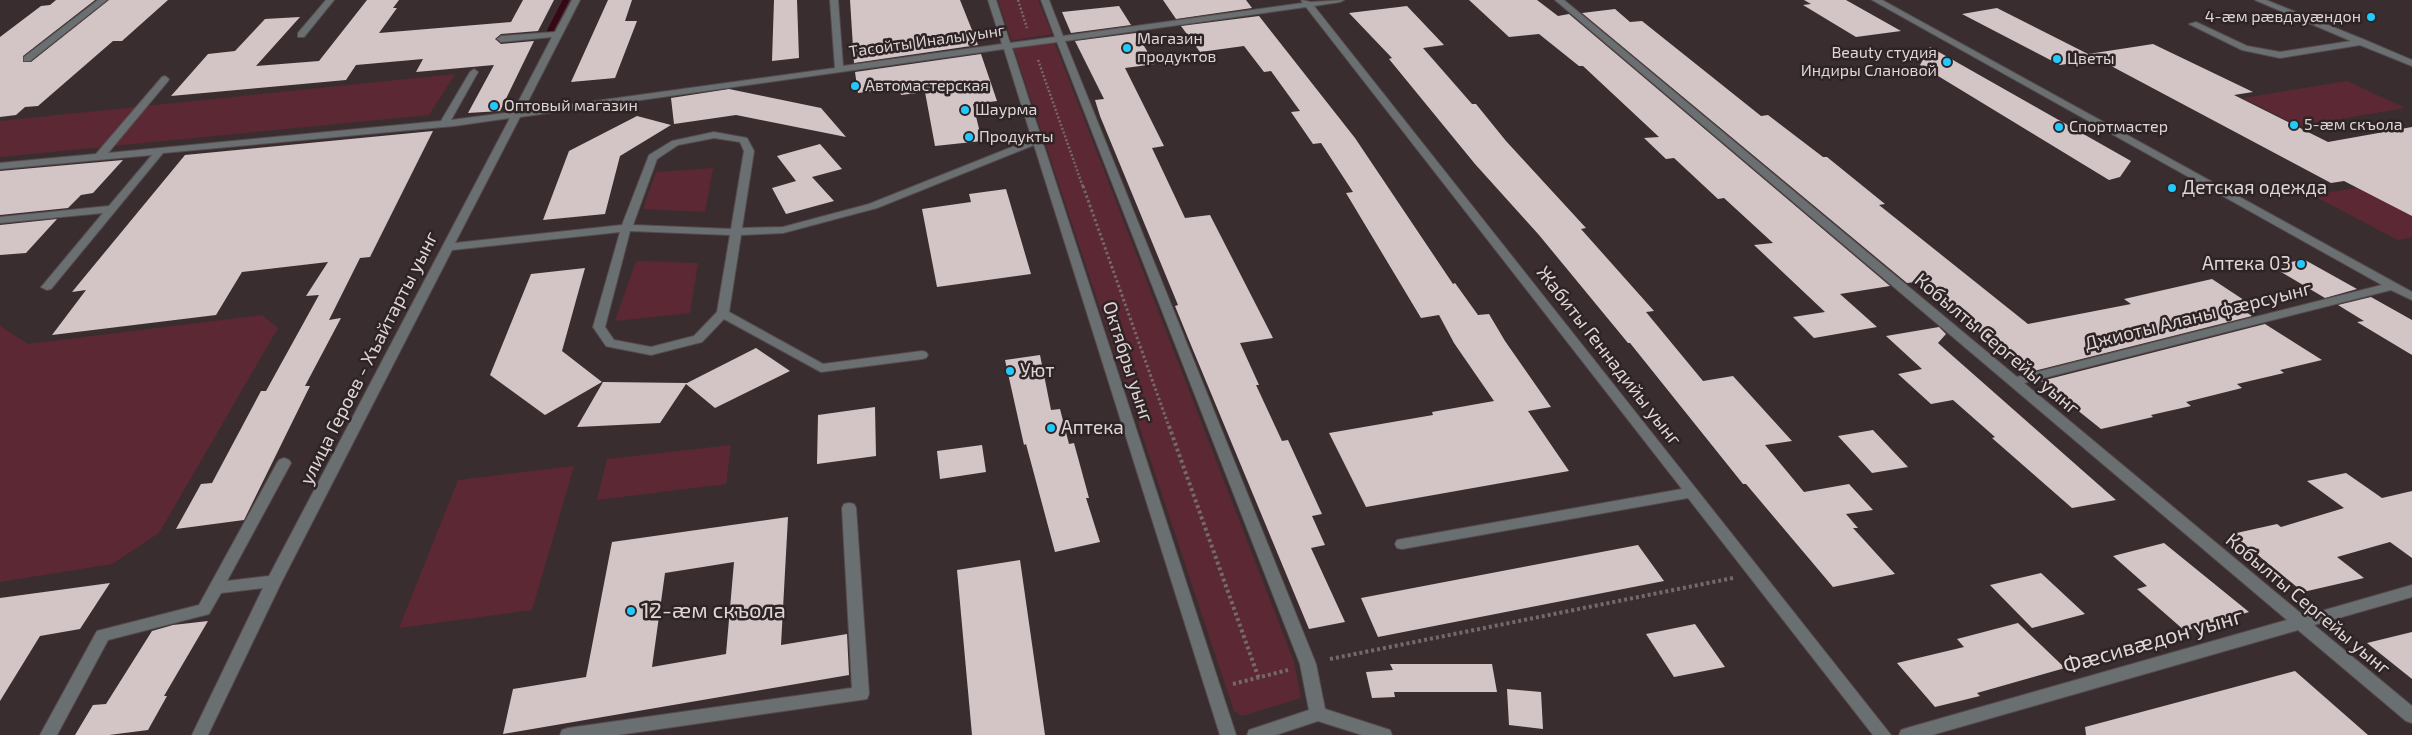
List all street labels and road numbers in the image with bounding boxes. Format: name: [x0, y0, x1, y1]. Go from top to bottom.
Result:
street label: Тасойты Иналы уынг: [848, 21, 1006, 61]
street label: улица Героев - Хъайтарты уынг: [295, 228, 443, 488]
street label: Жабиты Геннадийы уынг: [1532, 262, 1686, 450]
street label: Кобылты Сергейы уынг: [1910, 268, 2084, 420]
street label: Джиоты Аланы фæрсуынг: [2082, 277, 2314, 355]
street label: Октябры уынг: [1098, 299, 1158, 425]
street label: Кобылты Сергейы уынг: [2221, 528, 2395, 680]
street label: Фæсивæдон уынг: [2060, 603, 2246, 679]

